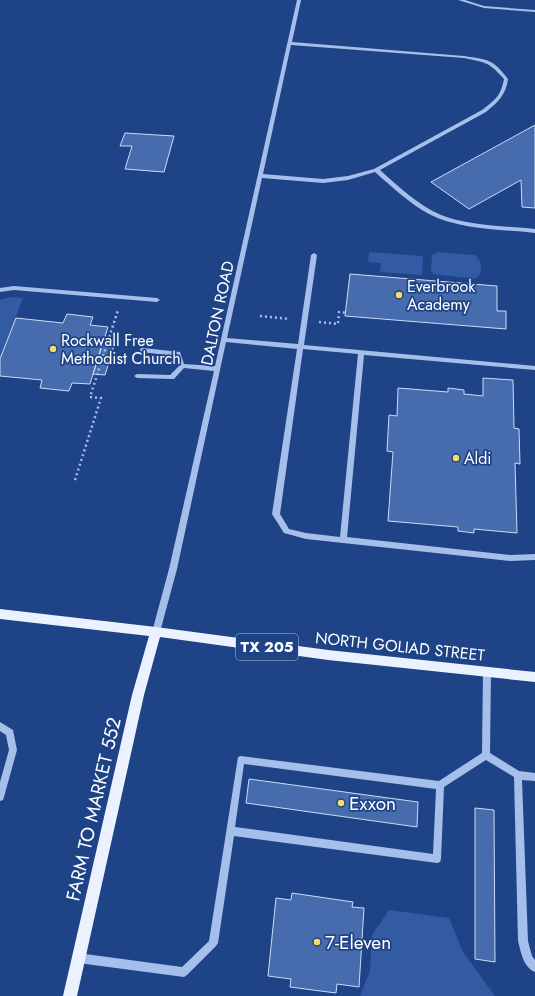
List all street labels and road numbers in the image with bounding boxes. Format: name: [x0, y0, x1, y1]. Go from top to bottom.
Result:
street label: DALTON ROAD: [195, 259, 240, 367]
street label: NORTH GOLIAD STREET: [314, 626, 486, 667]
road number: TX 205: [236, 634, 298, 660]
street label: FARM TO MARKET 552: [59, 715, 128, 904]

